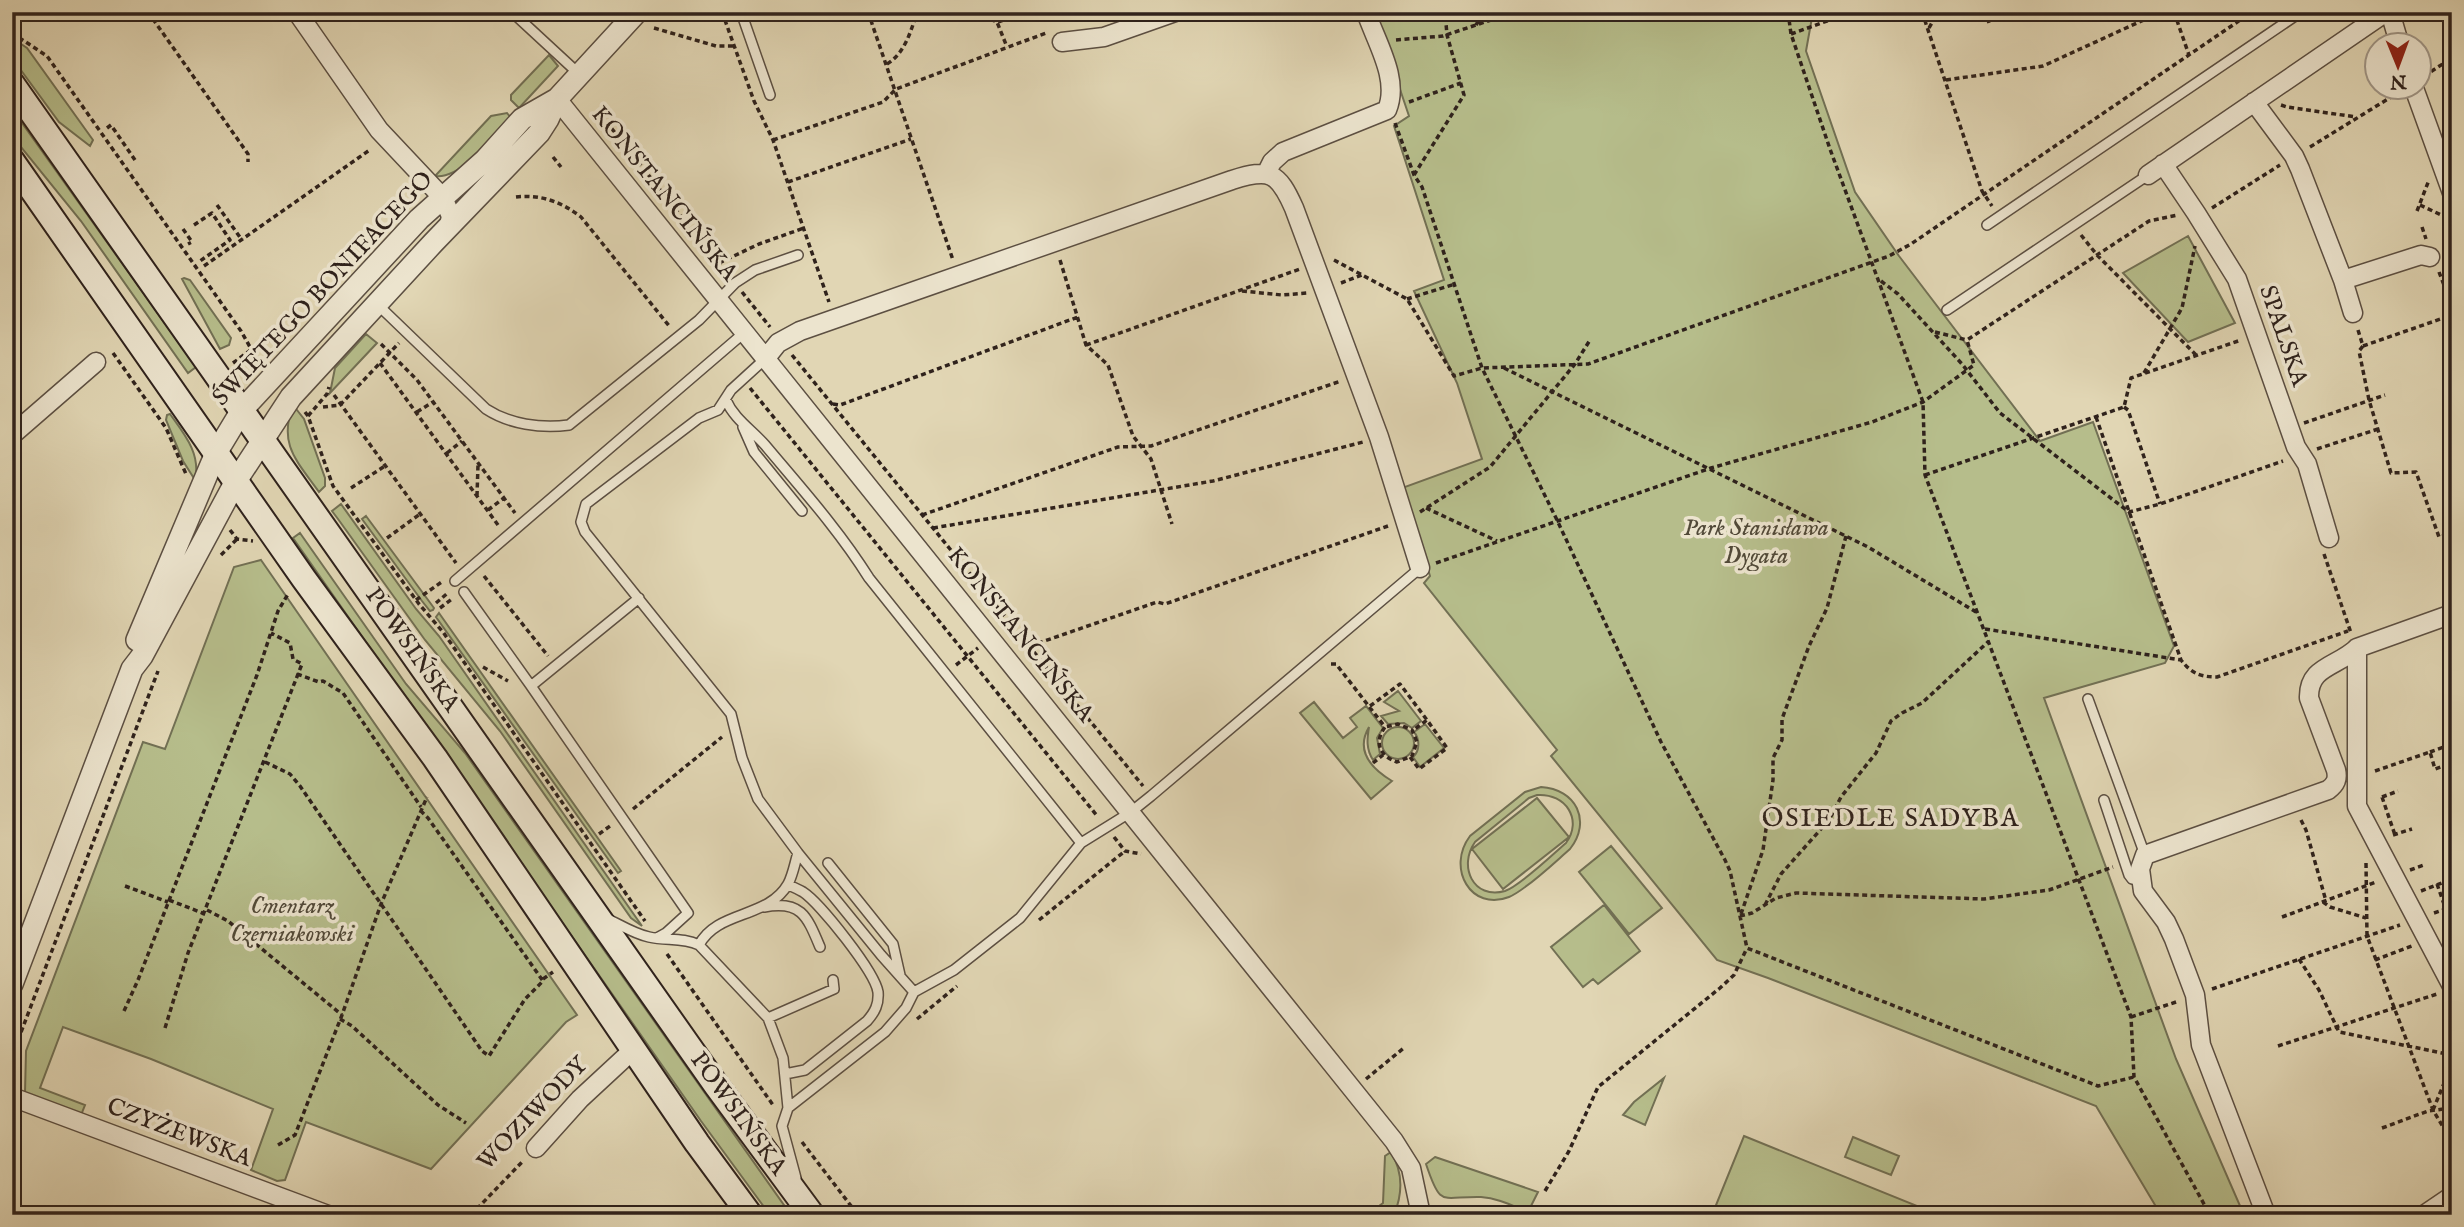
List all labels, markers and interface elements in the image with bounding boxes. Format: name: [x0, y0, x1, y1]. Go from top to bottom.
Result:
north arrow: [2362, 32, 2432, 102]
text: N: [2389, 69, 2408, 93]
street label: KONSTANCIŃSKA: [584, 100, 745, 289]
street label: ŚWIĘTEGO BONIFACEGO: [206, 165, 440, 413]
street label: SPALSKA: [2251, 281, 2315, 391]
park label: Park Stanisława Dygata: [1683, 513, 1829, 572]
street label: KONSTANCIŃSKA: [940, 541, 1101, 730]
street label: POWSIŃSKA: [358, 582, 467, 719]
district label: OSIEDLE SADYBA: [1762, 802, 2020, 835]
park label: Cmentarz Czerniakowski: [230, 891, 356, 950]
street label: POWSIŃSKA: [683, 1046, 794, 1183]
street label: WOZIWODY: [471, 1049, 596, 1178]
street label: CZYŻEWSKA: [102, 1091, 256, 1175]

